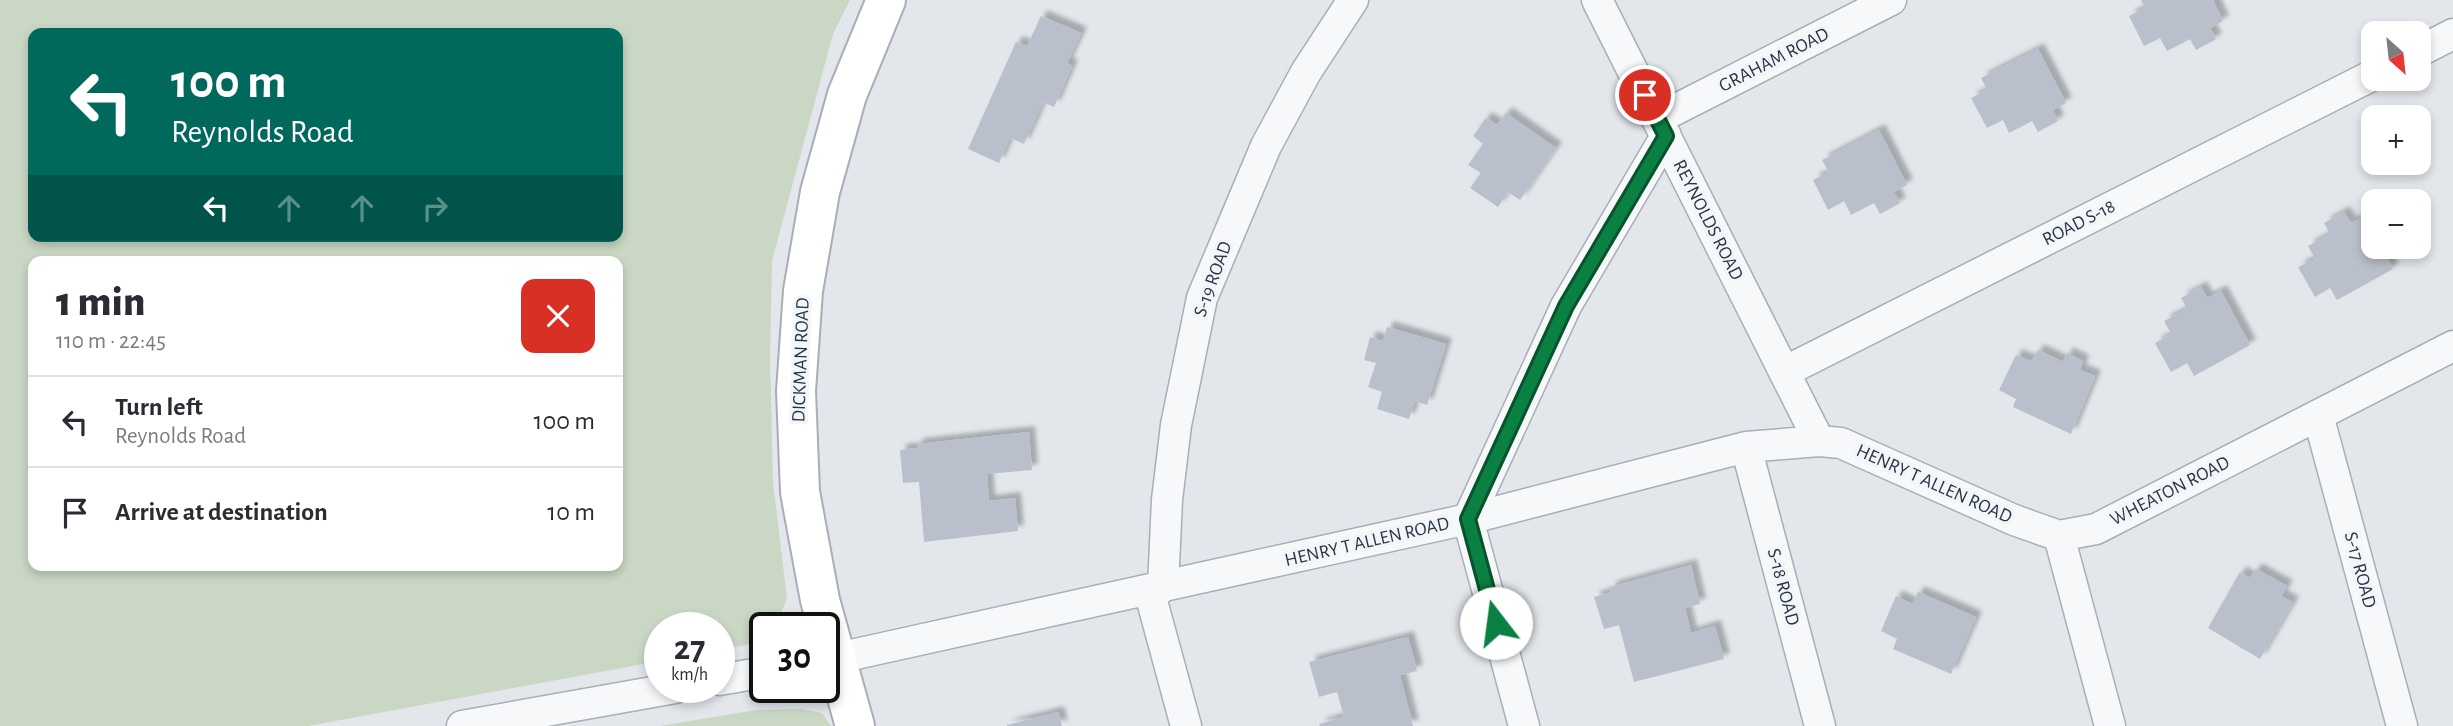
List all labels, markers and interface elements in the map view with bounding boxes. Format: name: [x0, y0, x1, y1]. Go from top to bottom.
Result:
north arrow: [2361, 21, 2431, 91]
map controls: [2361, 21, 2431, 259]
street label: GRAHAM ROAD: [1716, 24, 1832, 96]
icon: left: [56, 56, 147, 147]
text: 100 m: [171, 58, 287, 107]
pin: [1615, 65, 1675, 125]
icon: arrive: [1626, 76, 1664, 114]
button: +: [2361, 105, 2431, 175]
text: Reynolds Road: [171, 116, 354, 148]
street label: REYNOLDS ROAD: [1670, 157, 1746, 283]
icon: left: [197, 189, 235, 227]
icon: ahead: [270, 189, 308, 227]
icon: ahead: [343, 189, 381, 227]
icon: right: [416, 189, 454, 227]
button: −: [2361, 189, 2431, 259]
street label: ROAD S-18: [2040, 197, 2118, 249]
street label: S-19 ROAD: [1191, 239, 1235, 319]
button: close: [521, 279, 595, 353]
text: 1 min: [56, 281, 145, 323]
street label: DICKMAN ROAD: [789, 297, 813, 423]
text: 110 m · 22:45: [56, 330, 166, 353]
text: Turn left: [115, 394, 203, 420]
icon: left: [56, 403, 94, 441]
text: 100 m: [534, 408, 595, 434]
text: Reynolds Road: [115, 425, 246, 448]
street label: HENRY T ALLEN ROAD: [1853, 441, 2015, 527]
street label: WHEATON ROAD: [2107, 453, 2233, 529]
icon: arrive: [56, 494, 94, 532]
text: Arrive at destination: [115, 499, 328, 525]
text: 10 m: [547, 499, 595, 525]
street label: HENRY T ALLEN ROAD: [1283, 514, 1451, 570]
street label: S-17 ROAD: [2341, 530, 2379, 610]
street label: S-18 ROAD: [1764, 546, 1802, 628]
position arrow: [1459, 586, 1533, 660]
speed limit sign: 30: [749, 612, 840, 703]
text: 27: [674, 631, 705, 666]
text: km/h: [671, 666, 708, 684]

